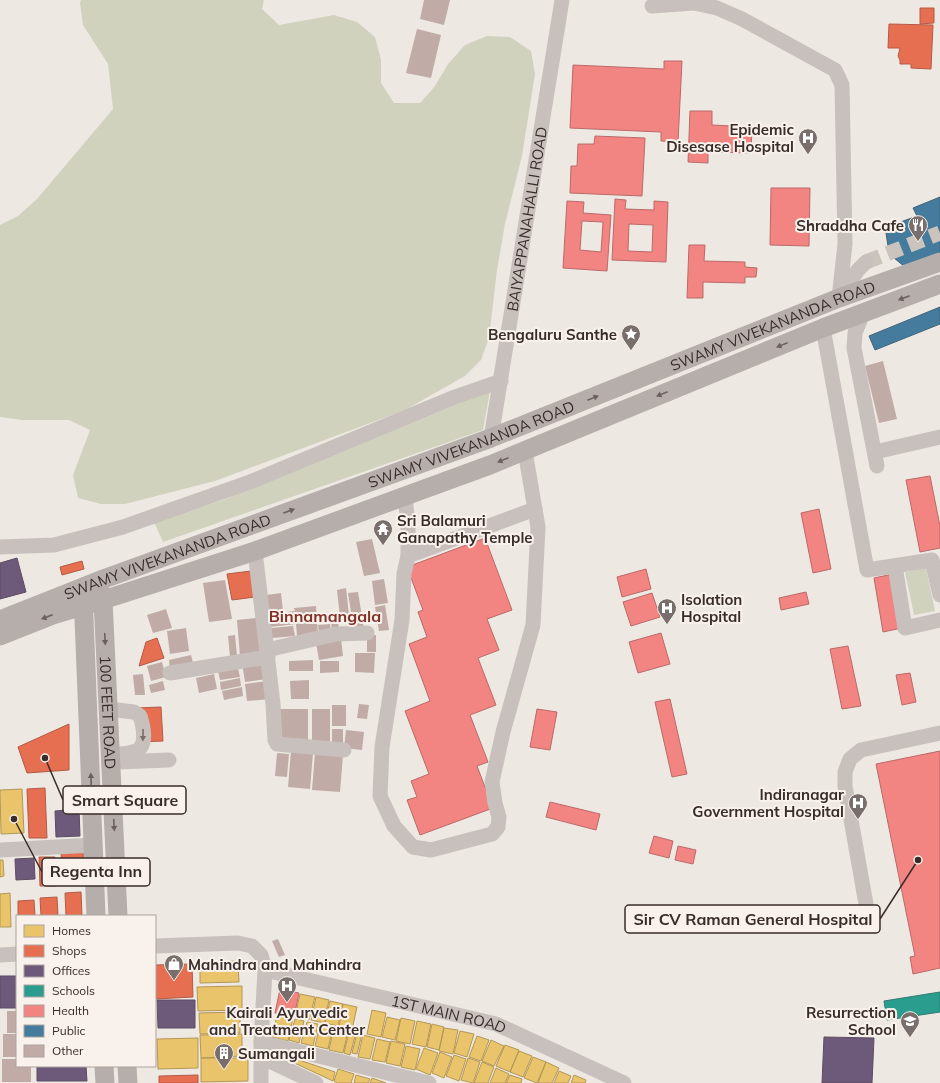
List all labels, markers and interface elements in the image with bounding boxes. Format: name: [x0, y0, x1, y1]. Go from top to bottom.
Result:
place label: Epidemic Disesase Hospital: [666, 120, 794, 156]
street label: BAIYAPPANAHALLI ROAD: [502, 125, 551, 312]
hospital icon: Epidemic Disesase Hospital: [797, 127, 819, 155]
restaurant icon: Shraddha Cafe: [907, 214, 929, 242]
place label: Shraddha Cafe: [796, 216, 904, 235]
street label: SWAMY VIVEKANANDA ROAD: [667, 276, 878, 375]
one-way arrow: [897, 295, 909, 301]
place icon: Bengaluru Santhe: [620, 323, 642, 351]
place label: Bengaluru Santhe: [488, 325, 617, 344]
one-way arrow: [776, 342, 788, 348]
one-way arrow: [656, 391, 668, 397]
one-way arrow: [587, 394, 599, 400]
street label: SWAMY VIVEKANANDA ROAD: [365, 396, 577, 491]
one-way arrow: [497, 457, 509, 463]
one-way arrow: [284, 508, 296, 514]
street label: SWAMY VIVEKANANDA ROAD: [61, 509, 273, 603]
place label: Sri Balamuri Ganapathy Temple: [397, 511, 533, 547]
temple icon: Sri Balamuri Ganapathy Temple: [372, 518, 394, 546]
place label: Isolation Hospital: [681, 590, 742, 626]
hospital icon: Isolation Hospital: [656, 597, 678, 625]
district label: Binnamangala: [269, 606, 381, 626]
one-way arrow: [40, 615, 52, 621]
one-way arrow: [101, 633, 108, 645]
street label: 100 FEET ROAD: [96, 655, 121, 770]
one-way arrow: [140, 729, 146, 742]
one-way arrow: [88, 772, 94, 785]
place label: Indiranagar Government Hospital: [692, 785, 844, 821]
callout: Smart Square: [63, 786, 186, 814]
text: Smart Square: [72, 790, 178, 810]
hospital icon: Indiranagar Government Hospital: [847, 792, 869, 820]
one-way arrow: [110, 819, 117, 831]
callout: Regenta Inn: [42, 858, 150, 886]
text: Regenta Inn: [50, 861, 142, 881]
callout: Sir CV Raman General Hospital: [625, 905, 880, 933]
text: Sir CV Raman General Hospital: [633, 909, 873, 929]
legend: [16, 915, 156, 1067]
text: Homes: [52, 923, 91, 938]
text: Shops: [52, 943, 87, 958]
shop icon: Mahindra and Mahindra: [163, 953, 185, 981]
place label: Mahindra and Mahindra: [188, 955, 361, 974]
text: Offices: [52, 963, 90, 978]
hospital icon: Kairali Ayurvedic and Treatment Center: [276, 975, 298, 1003]
text: Schools: [52, 983, 95, 998]
street label: 1ST MAIN ROAD: [389, 990, 510, 1037]
text: Health: [52, 1003, 89, 1018]
place label: Kairali Ayurvedic and Treatment Center: [209, 1003, 365, 1039]
place label: Resurrection School: [806, 1003, 896, 1039]
school or university icon: Resurrection School: [899, 1010, 921, 1038]
text: Public: [52, 1023, 86, 1038]
building icon: Sumangali: [213, 1042, 235, 1070]
text: Other: [52, 1043, 84, 1058]
place label: Sumangali: [238, 1044, 315, 1063]

